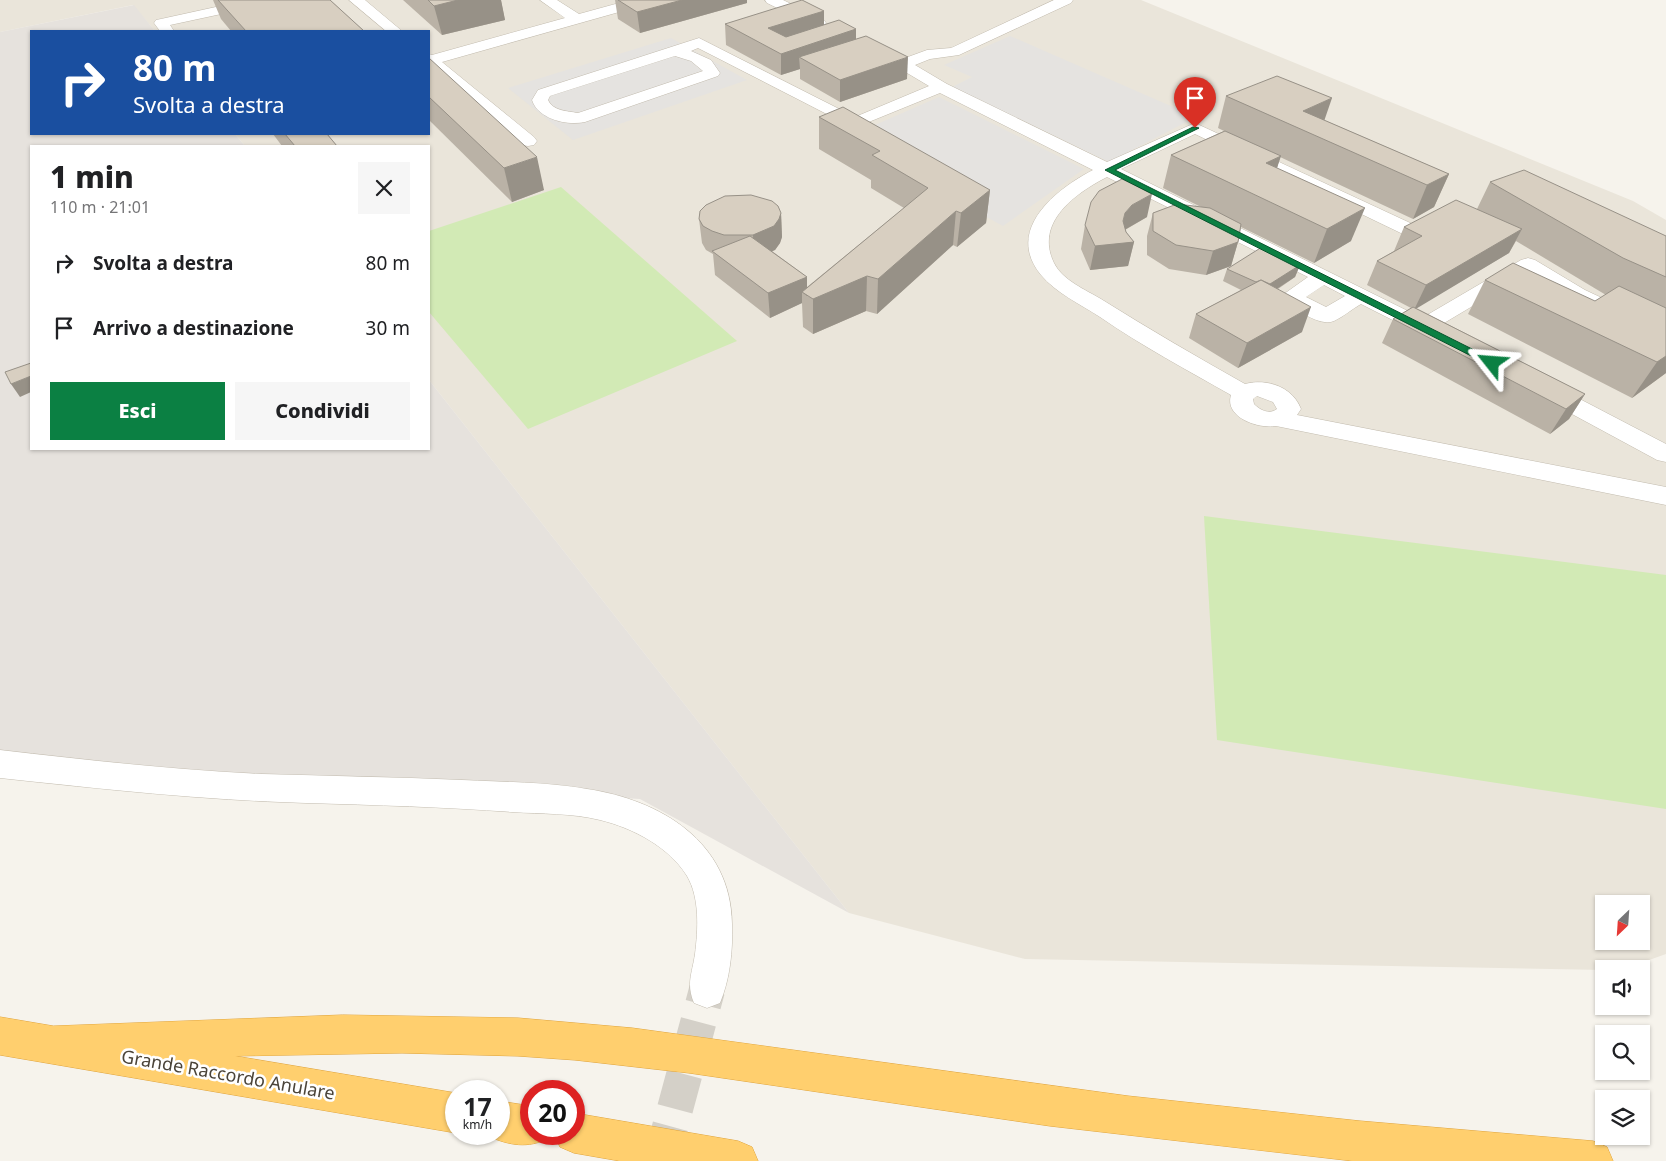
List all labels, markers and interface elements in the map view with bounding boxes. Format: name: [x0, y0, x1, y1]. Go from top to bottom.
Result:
text: 80 m: [133, 44, 216, 91]
icon: right: [50, 50, 115, 115]
pin: [1174, 77, 1216, 128]
icon: arrive: [1181, 84, 1209, 112]
text: Svolta a destra: [133, 89, 285, 119]
text: 1 min: [50, 156, 134, 197]
button: close: [358, 162, 410, 214]
text: 110 m · 21:01: [50, 196, 150, 218]
icon: right: [50, 249, 78, 277]
text: Svolta a destra: [93, 250, 233, 276]
text: 80 m: [366, 250, 410, 276]
icon: arrive: [50, 314, 78, 342]
text: Arrivo a destinazione: [93, 315, 294, 341]
text: 30 m: [366, 315, 410, 341]
position arrow: [1465, 336, 1517, 388]
button: Esci: [50, 382, 225, 440]
button: Condividi: [235, 382, 410, 440]
north arrow: [1595, 895, 1650, 950]
map controls: [1595, 895, 1650, 1145]
button: sound: [1595, 960, 1650, 1015]
button: search: [1595, 1025, 1650, 1080]
street label: Grande Raccordo Anulare: [120, 1043, 337, 1105]
speed limit sign: 20: [520, 1080, 585, 1145]
text: 17: [463, 1089, 492, 1123]
button: layers: [1595, 1090, 1650, 1145]
text: km/h: [463, 1116, 492, 1133]

